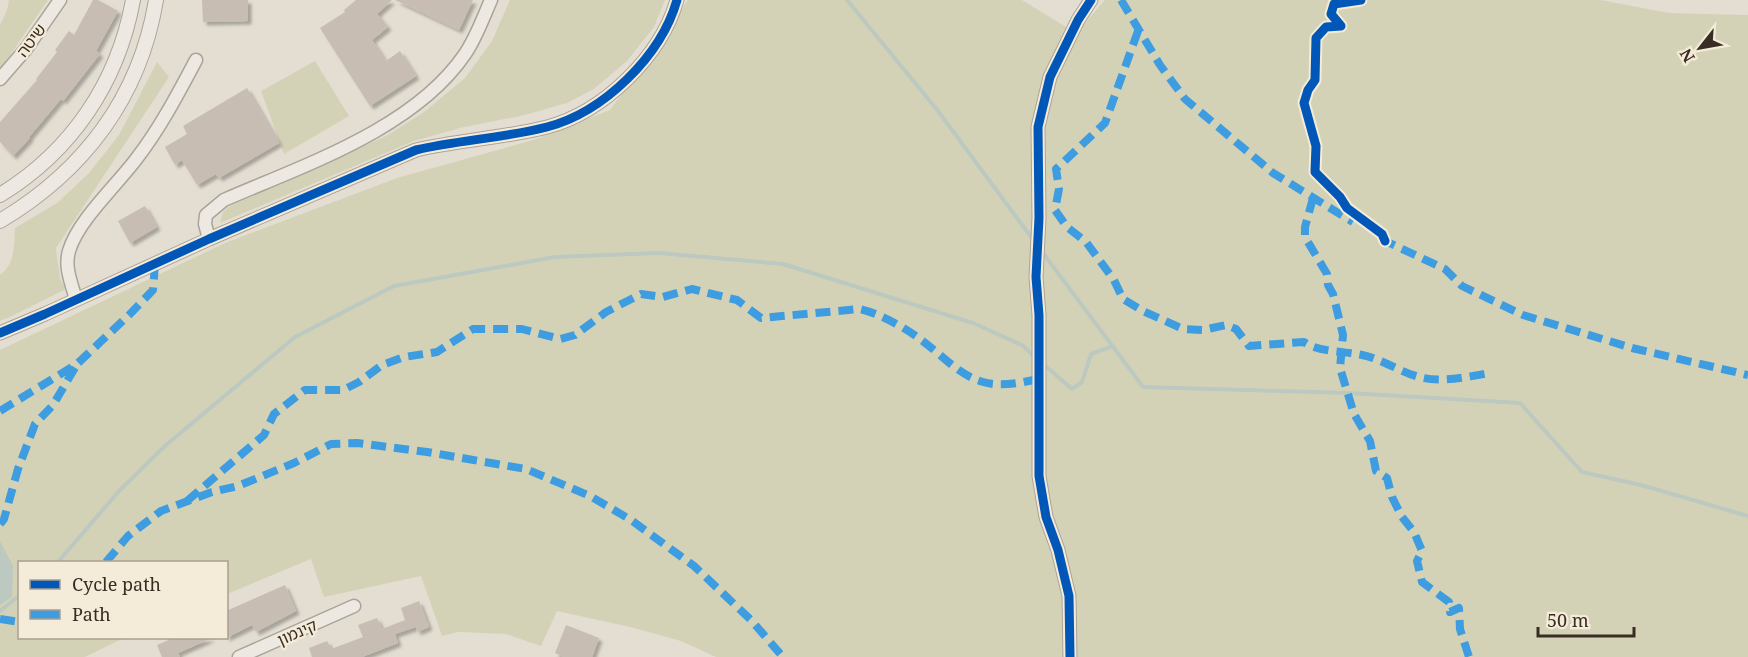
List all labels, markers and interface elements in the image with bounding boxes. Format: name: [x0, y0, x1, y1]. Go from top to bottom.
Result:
north arrow: [1670, 18, 1730, 78]
street label: שיטה: [11, 19, 51, 61]
text: N: [1674, 44, 1700, 67]
legend: [18, 561, 228, 639]
text: Cycle path: [72, 572, 161, 596]
scale bar: [1538, 600, 1634, 638]
text: Path: [72, 602, 111, 626]
text: 50 m: [1547, 608, 1589, 632]
street label: קינמון: [274, 614, 320, 650]

